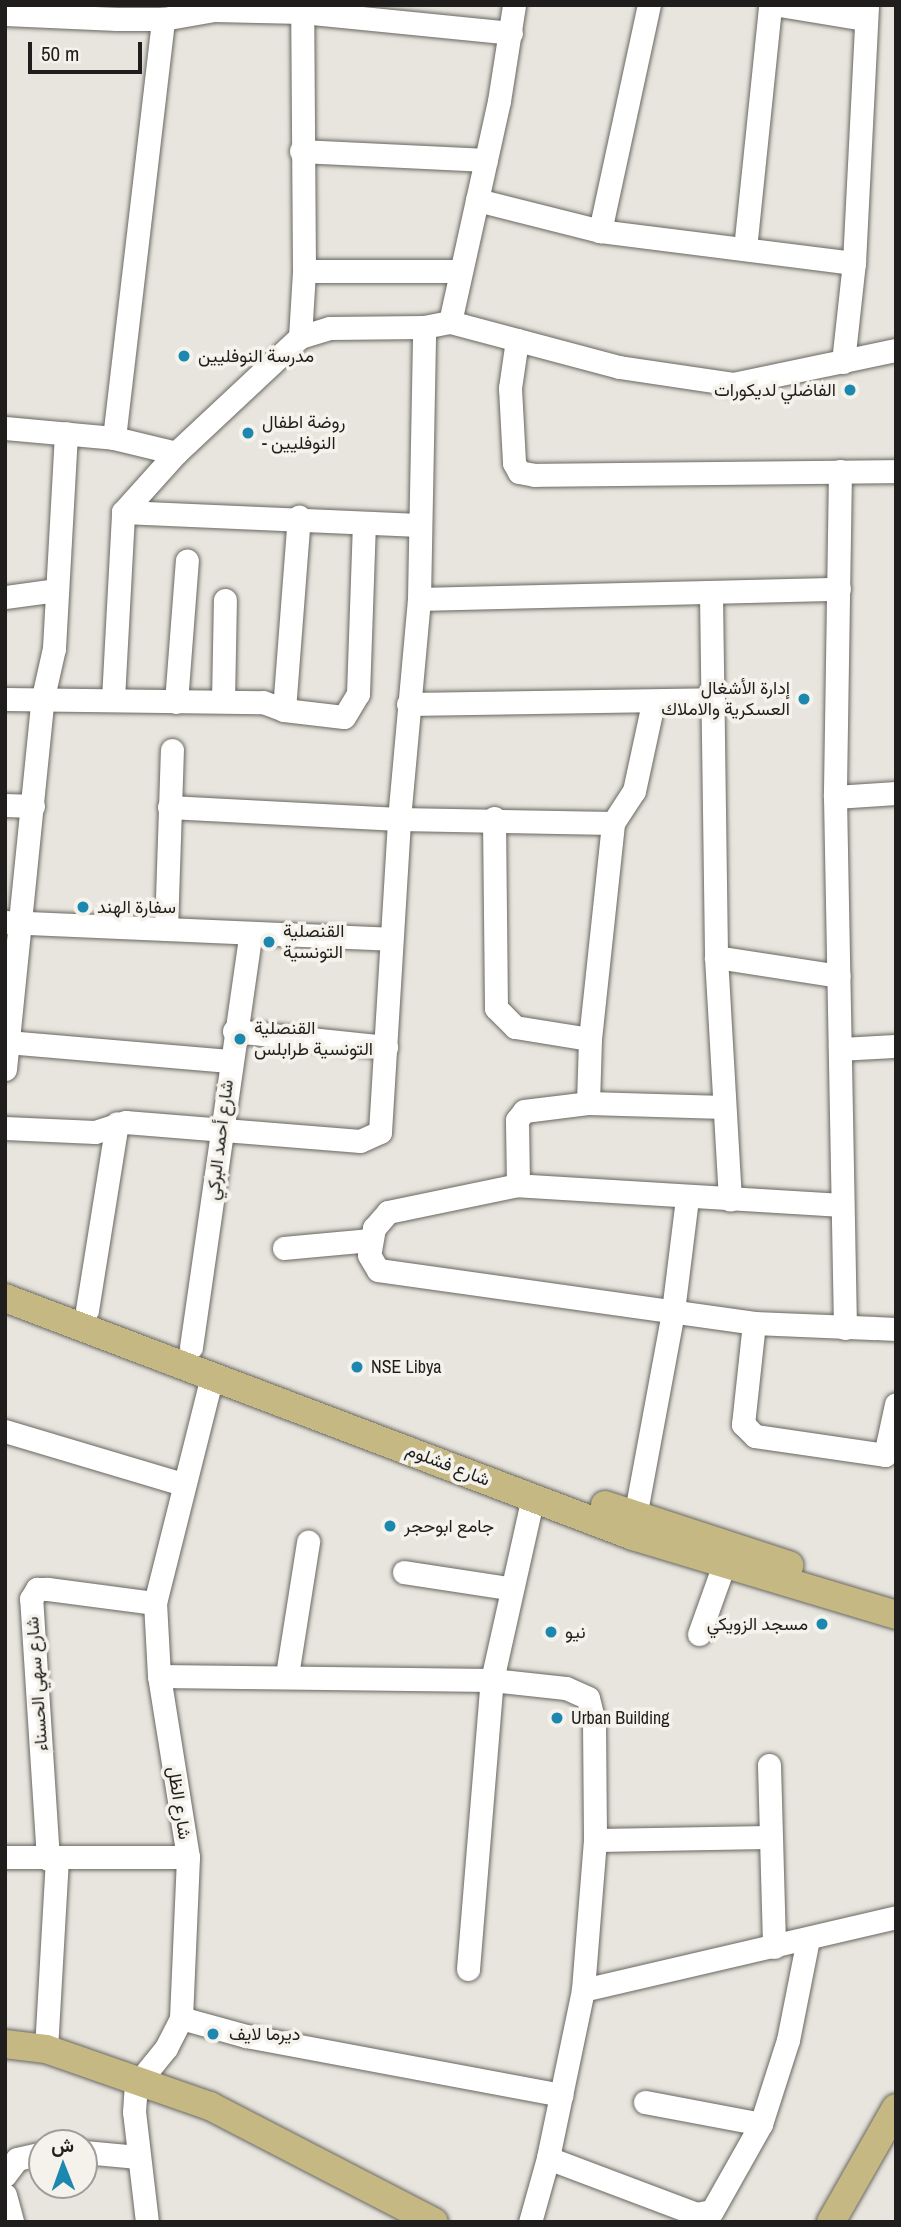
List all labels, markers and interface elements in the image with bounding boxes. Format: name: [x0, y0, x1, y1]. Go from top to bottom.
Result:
scale bar: [32, 28, 145, 72]
text: 50 m: [41, 39, 79, 68]
place label: مدرسة النوفليين: [198, 345, 314, 367]
marker: مدرسة النوفليين: [176, 348, 192, 364]
place label: الفاضلي لديكورات: [714, 379, 836, 401]
marker: الفاضلي لديكورات: [842, 382, 858, 398]
place label: روضة اطفال - النوفليين: [262, 412, 345, 454]
marker: روضة اطفال - النوفليين: [240, 425, 256, 441]
place label: إدارة الأشغال العسكرية والاملاك: [661, 678, 790, 720]
marker: إدارة الأشغال العسكرية والاملاك: [796, 691, 812, 707]
place label: سفارة الهند: [97, 896, 176, 918]
marker: سفارة الهند: [75, 899, 91, 915]
place label: القنصلية التونسية: [283, 921, 344, 964]
marker: القنصلية التونسية: [261, 934, 277, 950]
place label: القنصلية التونسية طرابلس: [254, 1018, 373, 1060]
marker: القنصلية التونسية طرابلس: [232, 1031, 248, 1047]
street label: شارع أحمد البركي: [202, 1079, 238, 1201]
place label: NSE Libya: [371, 1356, 442, 1378]
marker: NSE Libya: [349, 1359, 365, 1375]
street label: شارع فشلوم: [403, 1439, 493, 1491]
place label: جامع ابوحجر: [404, 1515, 494, 1537]
marker: جامع ابوحجر: [382, 1518, 398, 1534]
place label: مسجد الزويكي: [707, 1613, 808, 1635]
street label: شارع سهي الحسناء: [22, 1616, 52, 1752]
marker: مسجد الزويكي: [814, 1616, 830, 1632]
place label: نيو: [565, 1621, 586, 1643]
marker: نيو: [543, 1624, 559, 1640]
place label: Urban Building: [571, 1707, 669, 1729]
marker: Urban Building: [549, 1710, 565, 1726]
street label: شارع الظل: [163, 1765, 195, 1841]
place label: ديرما لايف: [229, 2023, 300, 2045]
marker: ديرما لايف: [203, 2024, 223, 2044]
north arrow: [28, 2129, 98, 2199]
text: ش: [51, 2132, 74, 2158]

